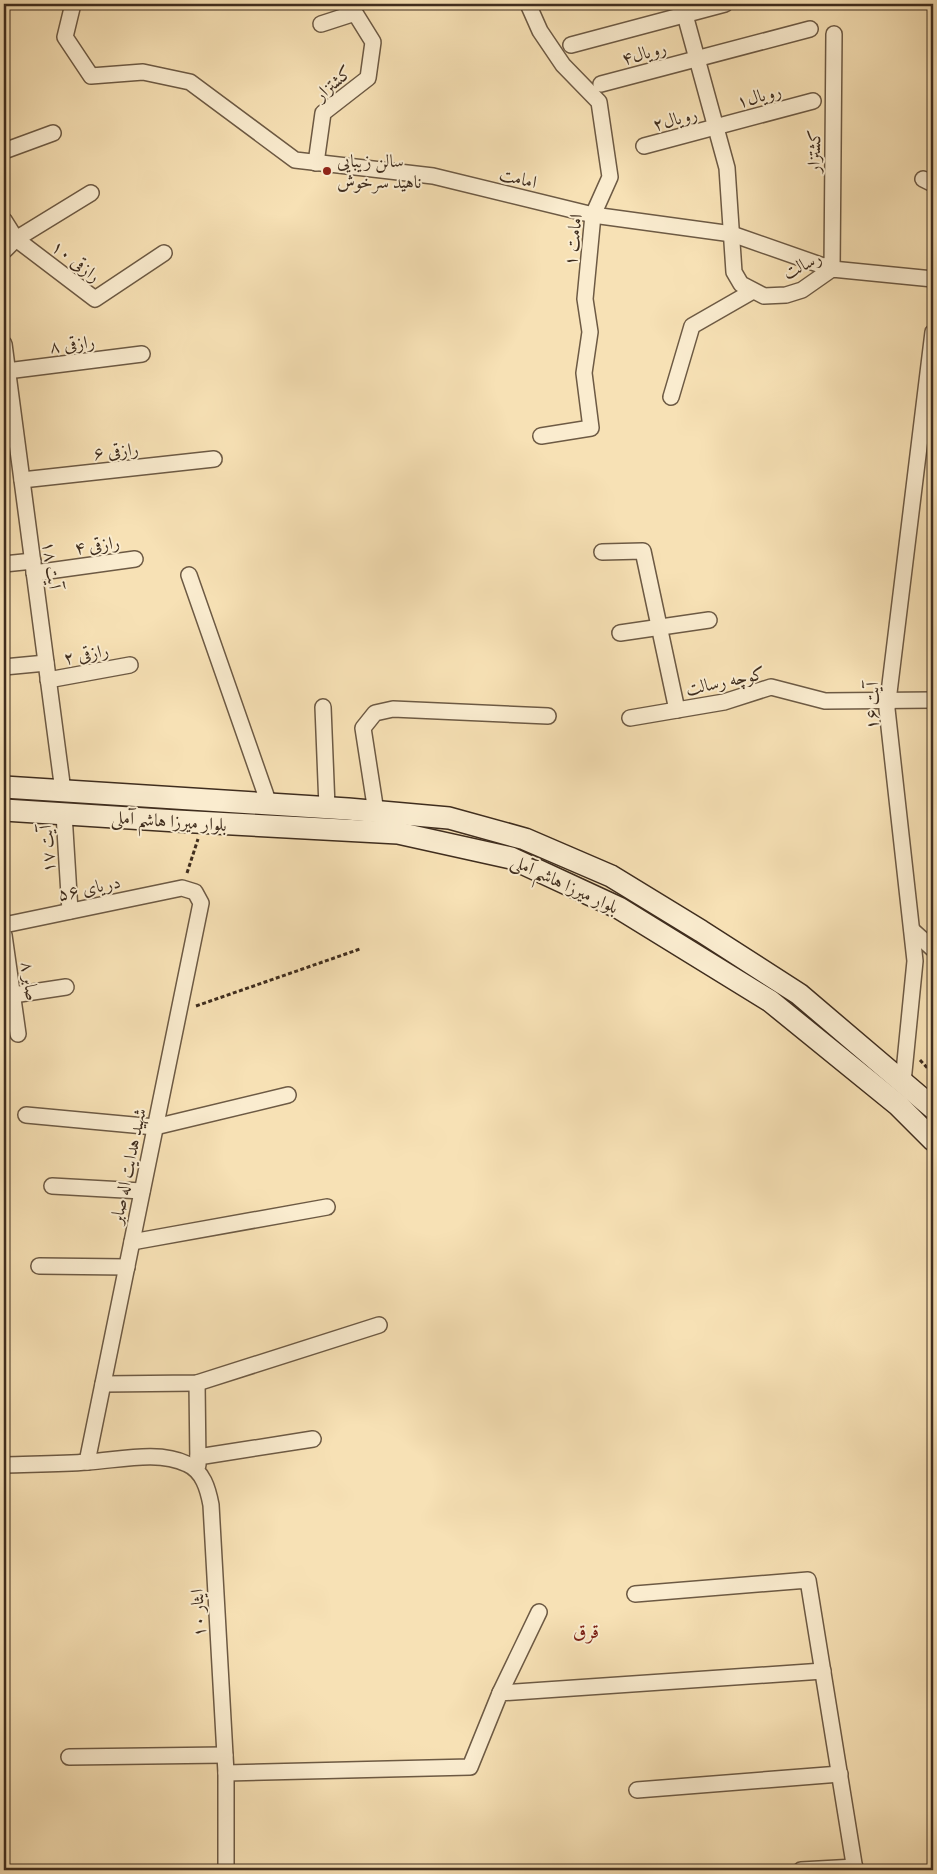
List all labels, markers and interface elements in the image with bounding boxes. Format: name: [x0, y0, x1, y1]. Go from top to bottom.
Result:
street label: رویال۴: [619, 37, 669, 70]
street label: کشتزار: [309, 61, 356, 107]
street label: رویال۱: [734, 80, 784, 113]
street label: رویال۲: [650, 103, 700, 136]
street label: کشتزار: [804, 129, 825, 175]
place label: سالن زیبایی ناهید سرخوش: [337, 151, 421, 194]
street label: امامت: [497, 164, 539, 193]
marker: سالن زیبایی ناهید سرخوش: [321, 165, 333, 177]
street label: امامت ۱: [560, 213, 587, 267]
street label: رازقی ۱۰: [47, 236, 104, 287]
street label: رسالت: [779, 247, 825, 284]
street label: رازقی ۸: [48, 331, 96, 358]
street label: رازقی ۶: [92, 439, 140, 464]
street label: رازقی ۴: [73, 532, 121, 559]
street label: آیت ۱۸: [37, 540, 66, 593]
street label: رازقی ۲: [62, 640, 110, 669]
street label: کوچه رسالت: [684, 663, 767, 702]
street label: آیت ۱۶: [862, 680, 884, 730]
street label: بلوار میرزا هاشم آملی: [110, 807, 227, 843]
street label: آیت ۱۷: [35, 822, 61, 874]
street label: بلوار میرزا هاشم آملی: [505, 850, 622, 925]
street label: دریای ۵۶: [56, 872, 122, 905]
street label: صابر ۸: [16, 960, 43, 1002]
street label: شهید هدایت اله صابر: [106, 1106, 152, 1228]
street label: ایثار ۱۰: [187, 1588, 211, 1638]
district label: قرق: [573, 1620, 599, 1644]

